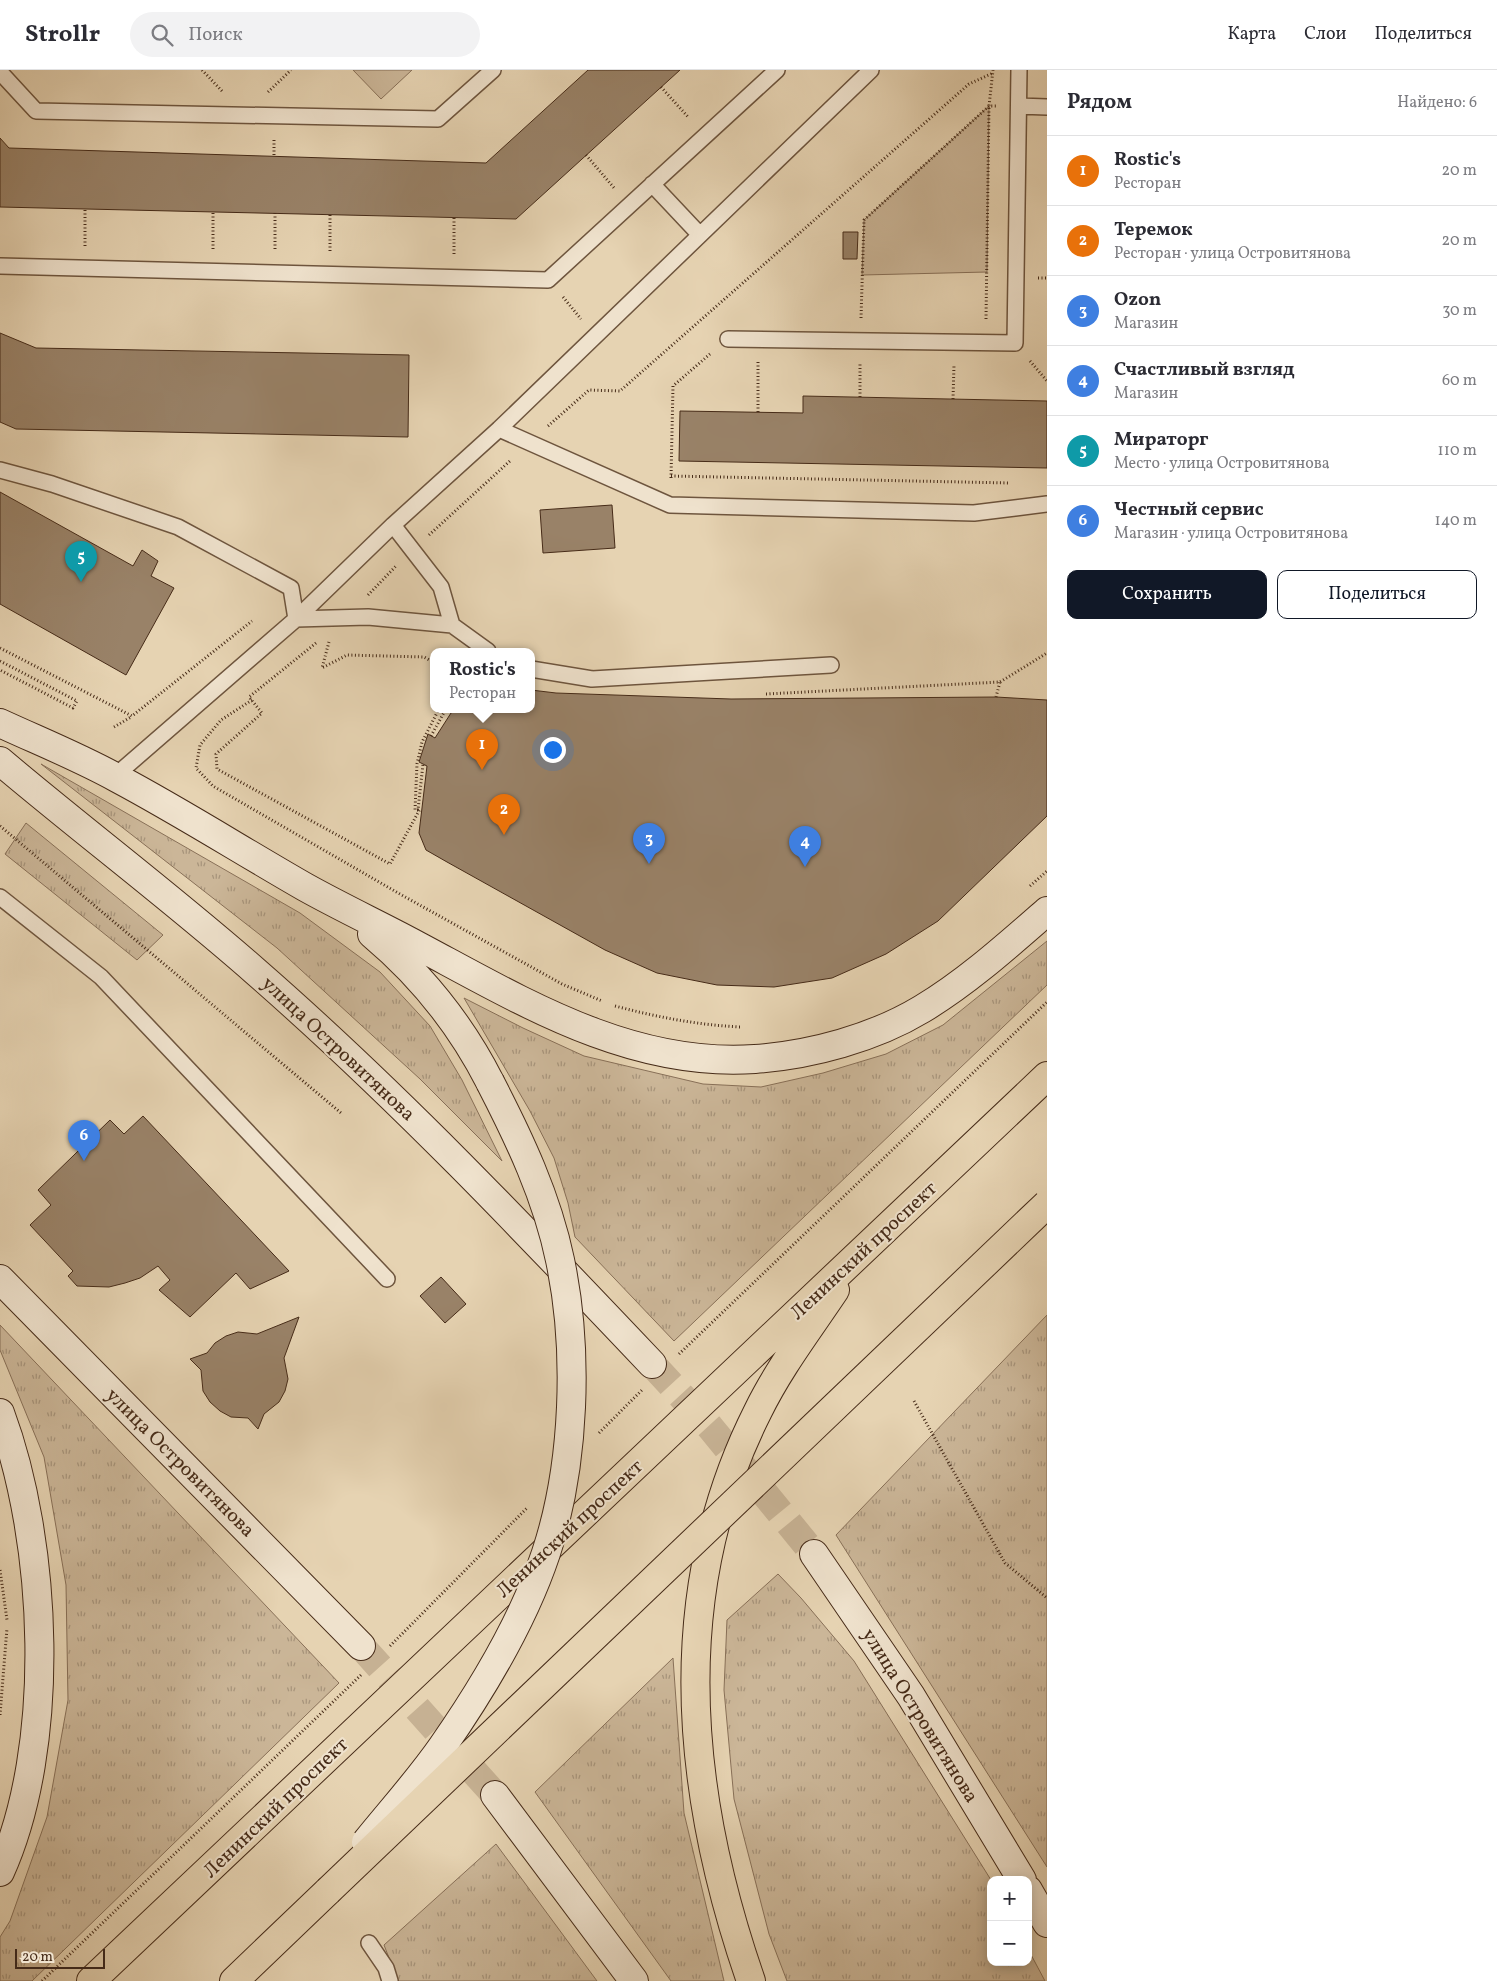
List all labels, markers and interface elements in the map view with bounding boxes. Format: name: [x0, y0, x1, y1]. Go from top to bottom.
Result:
search box: [130, 12, 480, 57]
text: Strollr: [25, 18, 100, 52]
icon: search: [148, 21, 176, 49]
text: Поиск: [188, 22, 243, 48]
text: Карта: [1228, 22, 1276, 47]
text: Слои: [1304, 22, 1346, 47]
text: Поделиться: [1374, 22, 1472, 47]
text: Рядом: [1067, 88, 1132, 117]
text: Найдено: 6: [1397, 92, 1477, 114]
text: Rostic's: [1114, 147, 1181, 173]
text: 1: [1080, 160, 1086, 182]
text: 20 m: [1442, 160, 1477, 182]
text: Ресторан: [1114, 173, 1181, 195]
text: Теремок: [1114, 217, 1193, 243]
text: 2: [1079, 230, 1087, 252]
text: 20 m: [1442, 230, 1477, 252]
text: Ресторан · улица Островитянова: [1114, 243, 1351, 265]
text: Ozon: [1114, 287, 1161, 313]
text: 3: [1079, 300, 1087, 322]
text: 30 m: [1442, 300, 1477, 322]
text: Магазин: [1114, 313, 1178, 335]
text: Счастливый взгляд: [1114, 357, 1295, 383]
text: 4: [1078, 370, 1088, 392]
text: 60 m: [1442, 370, 1477, 392]
text: Магазин: [1114, 383, 1178, 405]
text: Мираторг: [1114, 427, 1209, 453]
text: 5: [1079, 440, 1087, 462]
text: 110 m: [1438, 440, 1477, 462]
text: Место · улица Островитянова: [1114, 453, 1330, 475]
text: Честный сервис: [1114, 497, 1264, 523]
text: 6: [1079, 510, 1087, 532]
text: 140 m: [1435, 510, 1477, 532]
text: Магазин · улица Островитянова: [1114, 523, 1348, 545]
pin: 5: [65, 541, 97, 582]
button: Сохранить: [1067, 570, 1267, 619]
button: Поделиться: [1277, 570, 1477, 619]
popup: [430, 648, 535, 713]
text: Rostic's: [449, 657, 516, 683]
text: Ресторан: [449, 683, 516, 705]
pin: 1: [466, 729, 498, 770]
your location: [540, 737, 566, 763]
pin: 2: [488, 794, 520, 835]
pin: 3: [633, 823, 665, 864]
pin: 4: [789, 826, 821, 867]
street label: улица Островитянова: [255, 971, 421, 1128]
pin: 6: [68, 1120, 100, 1161]
street label: Ленинский проспект: [785, 1176, 944, 1327]
street label: улица Островитянова: [99, 1382, 261, 1544]
street label: Ленинский проспект: [491, 1454, 650, 1605]
street label: улица Островитянова: [854, 1623, 984, 1809]
street label: Ленинский проспект: [198, 1732, 355, 1885]
map controls: [987, 1876, 1032, 1966]
button: +: [987, 1876, 1032, 1921]
button: −: [987, 1921, 1032, 1966]
scale bar: [15, 1946, 105, 1969]
text: 20 m: [22, 1948, 53, 1967]

